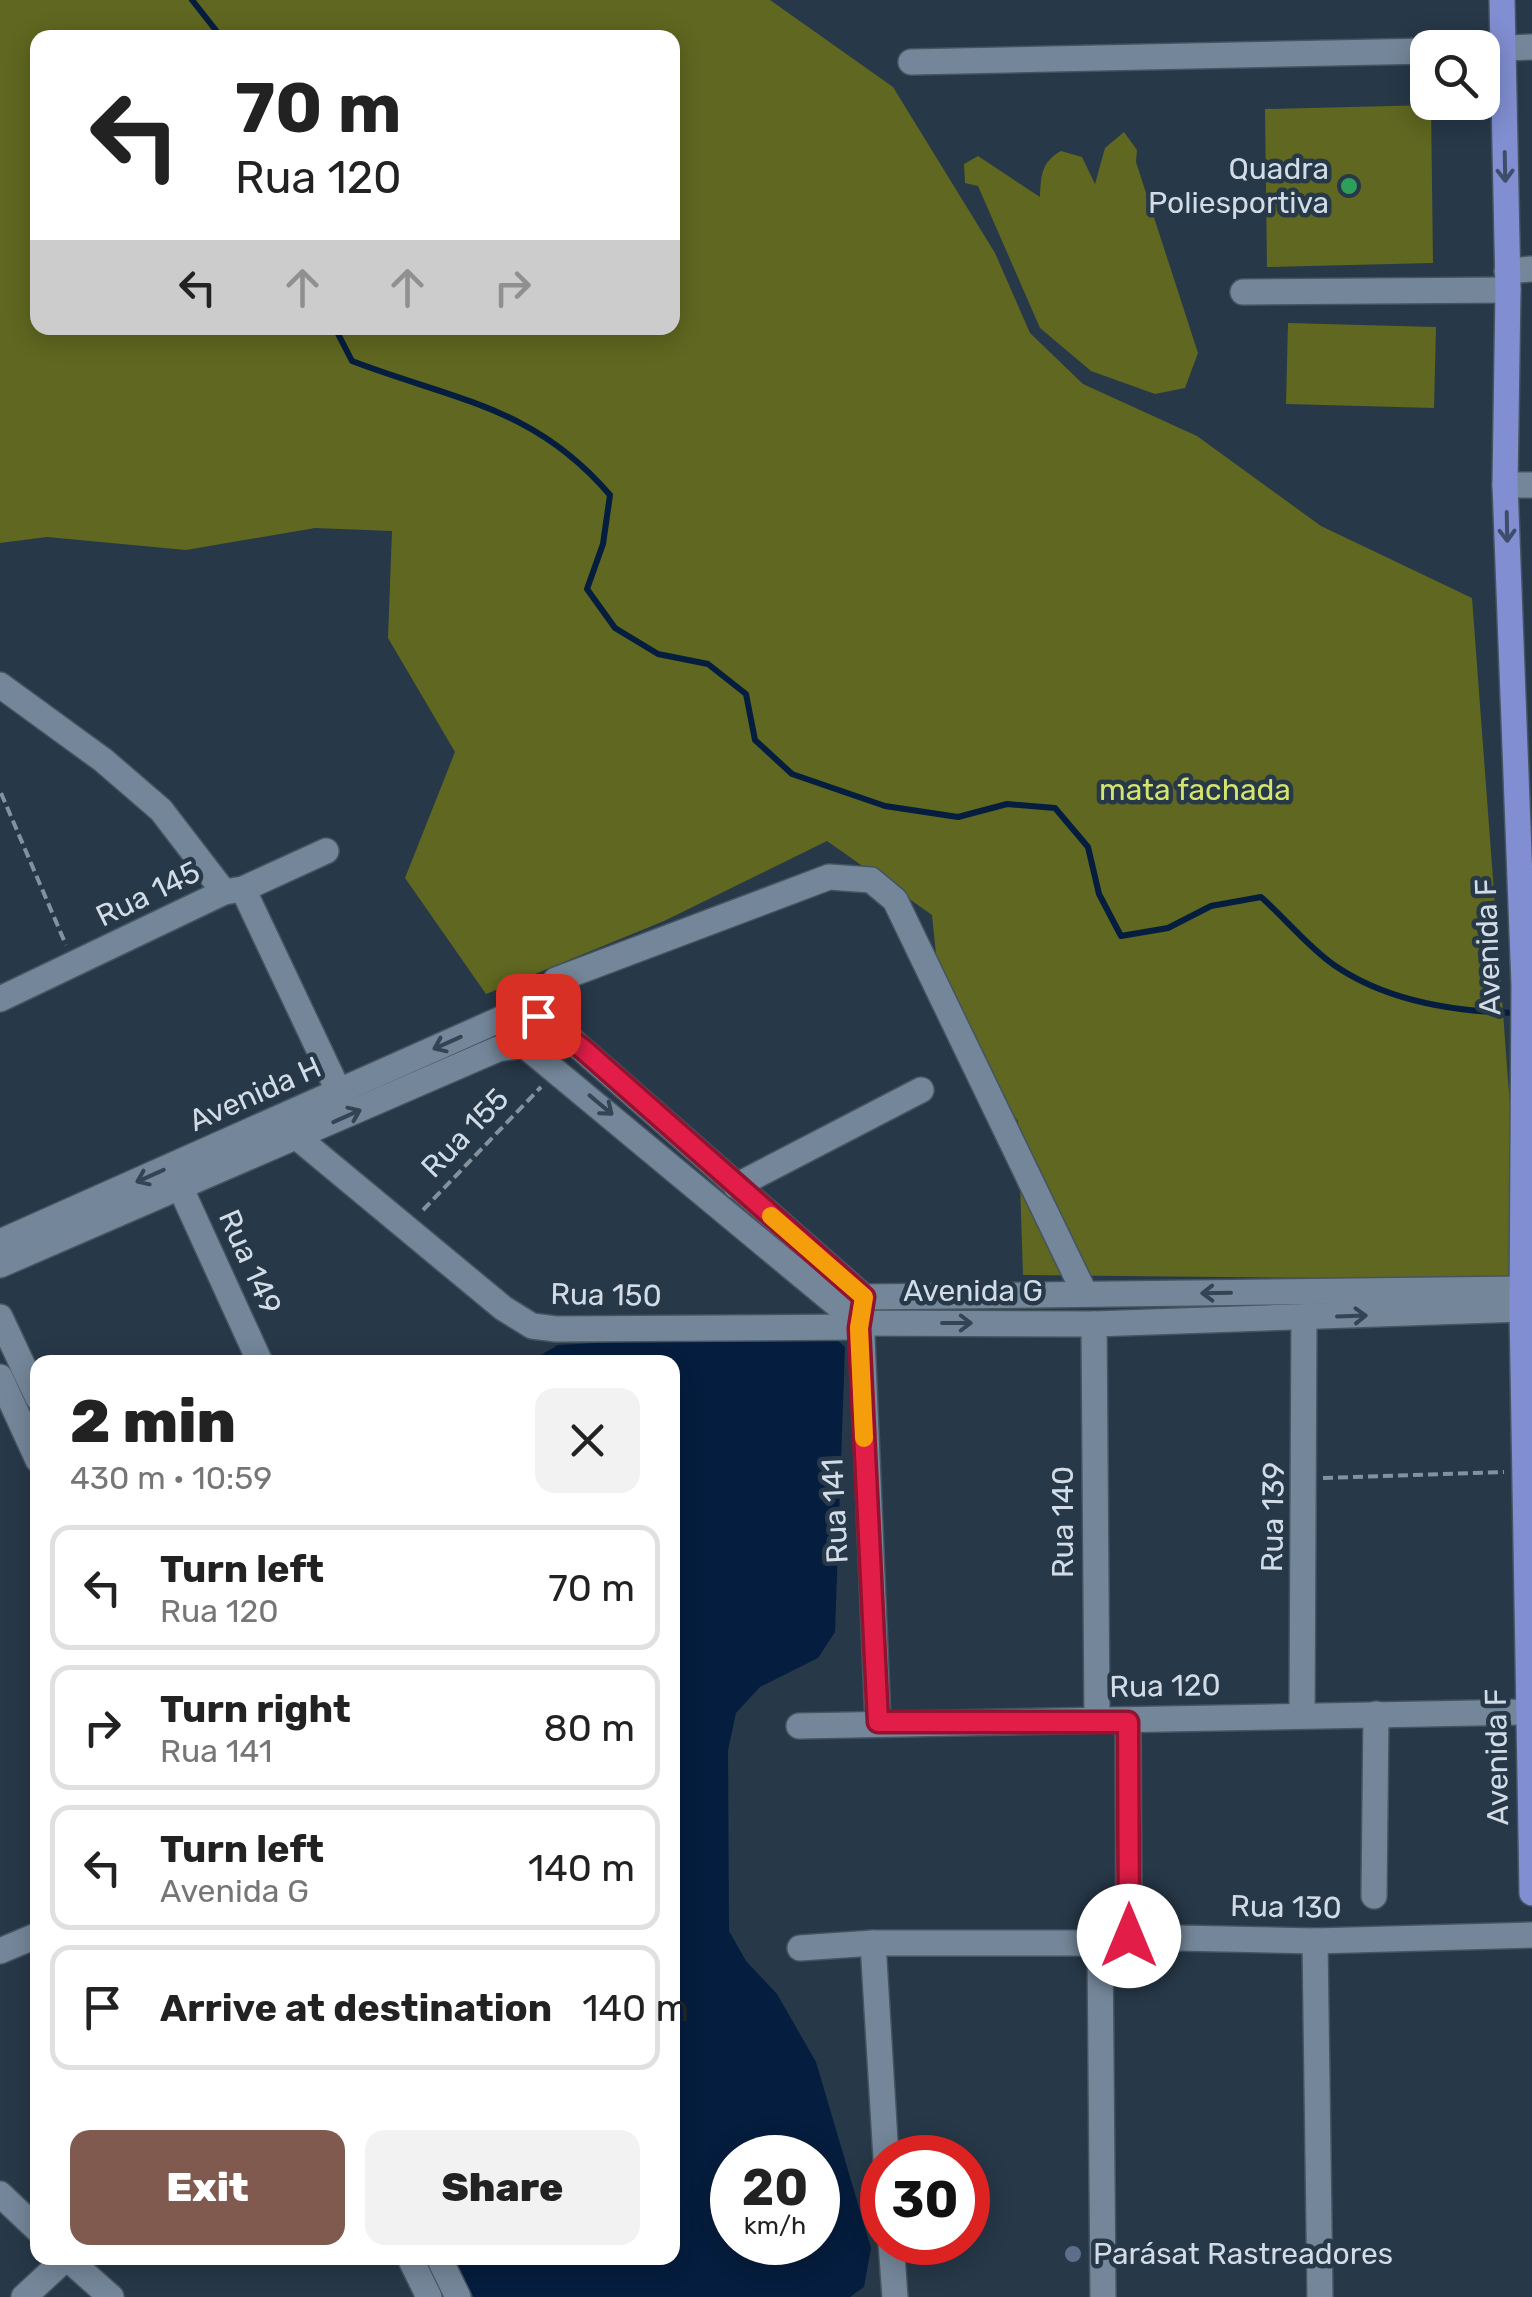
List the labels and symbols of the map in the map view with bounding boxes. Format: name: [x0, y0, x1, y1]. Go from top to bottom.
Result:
place label: Quadra Poliesportiva: [1148, 151, 1329, 221]
one-way arrow: [1495, 151, 1514, 183]
marker: Quadra Poliesportiva: [1338, 175, 1360, 197]
one-way arrow: [1497, 511, 1516, 543]
park label: mata fachada: [1099, 772, 1291, 808]
street label: Rua 145: [90, 854, 206, 934]
street label: Avenida F: [1468, 878, 1508, 1016]
pin: [496, 974, 581, 1059]
one-way arrow: [433, 1035, 463, 1054]
street label: Avenida H: [183, 1049, 327, 1139]
street label: Rua 155: [414, 1081, 516, 1185]
one-way arrow: [587, 1093, 613, 1115]
one-way arrow: [331, 1106, 362, 1124]
one-way arrow: [135, 1168, 166, 1186]
street label: Rua 149: [211, 1204, 289, 1320]
street label: Avenida G: [903, 1273, 1043, 1309]
street label: Rua 150: [550, 1276, 662, 1314]
one-way arrow: [1200, 1284, 1232, 1302]
one-way arrow: [1335, 1307, 1367, 1326]
one-way arrow: [940, 1314, 972, 1333]
street label: Rua 141: [814, 1457, 856, 1565]
street label: Rua 139: [1254, 1462, 1292, 1572]
street label: Rua 140: [1045, 1466, 1081, 1578]
street label: Rua 120: [1109, 1667, 1221, 1705]
street label: Avenida F: [1478, 1688, 1516, 1826]
position arrow: [1077, 1884, 1181, 1988]
street label: Rua 130: [1230, 1888, 1342, 1926]
speed limit sign: 30: [860, 2135, 990, 2265]
place label: Parásat Rastreadores: [1093, 2236, 1393, 2272]
marker: Parásat Rastreadores: [1062, 2243, 1084, 2265]

